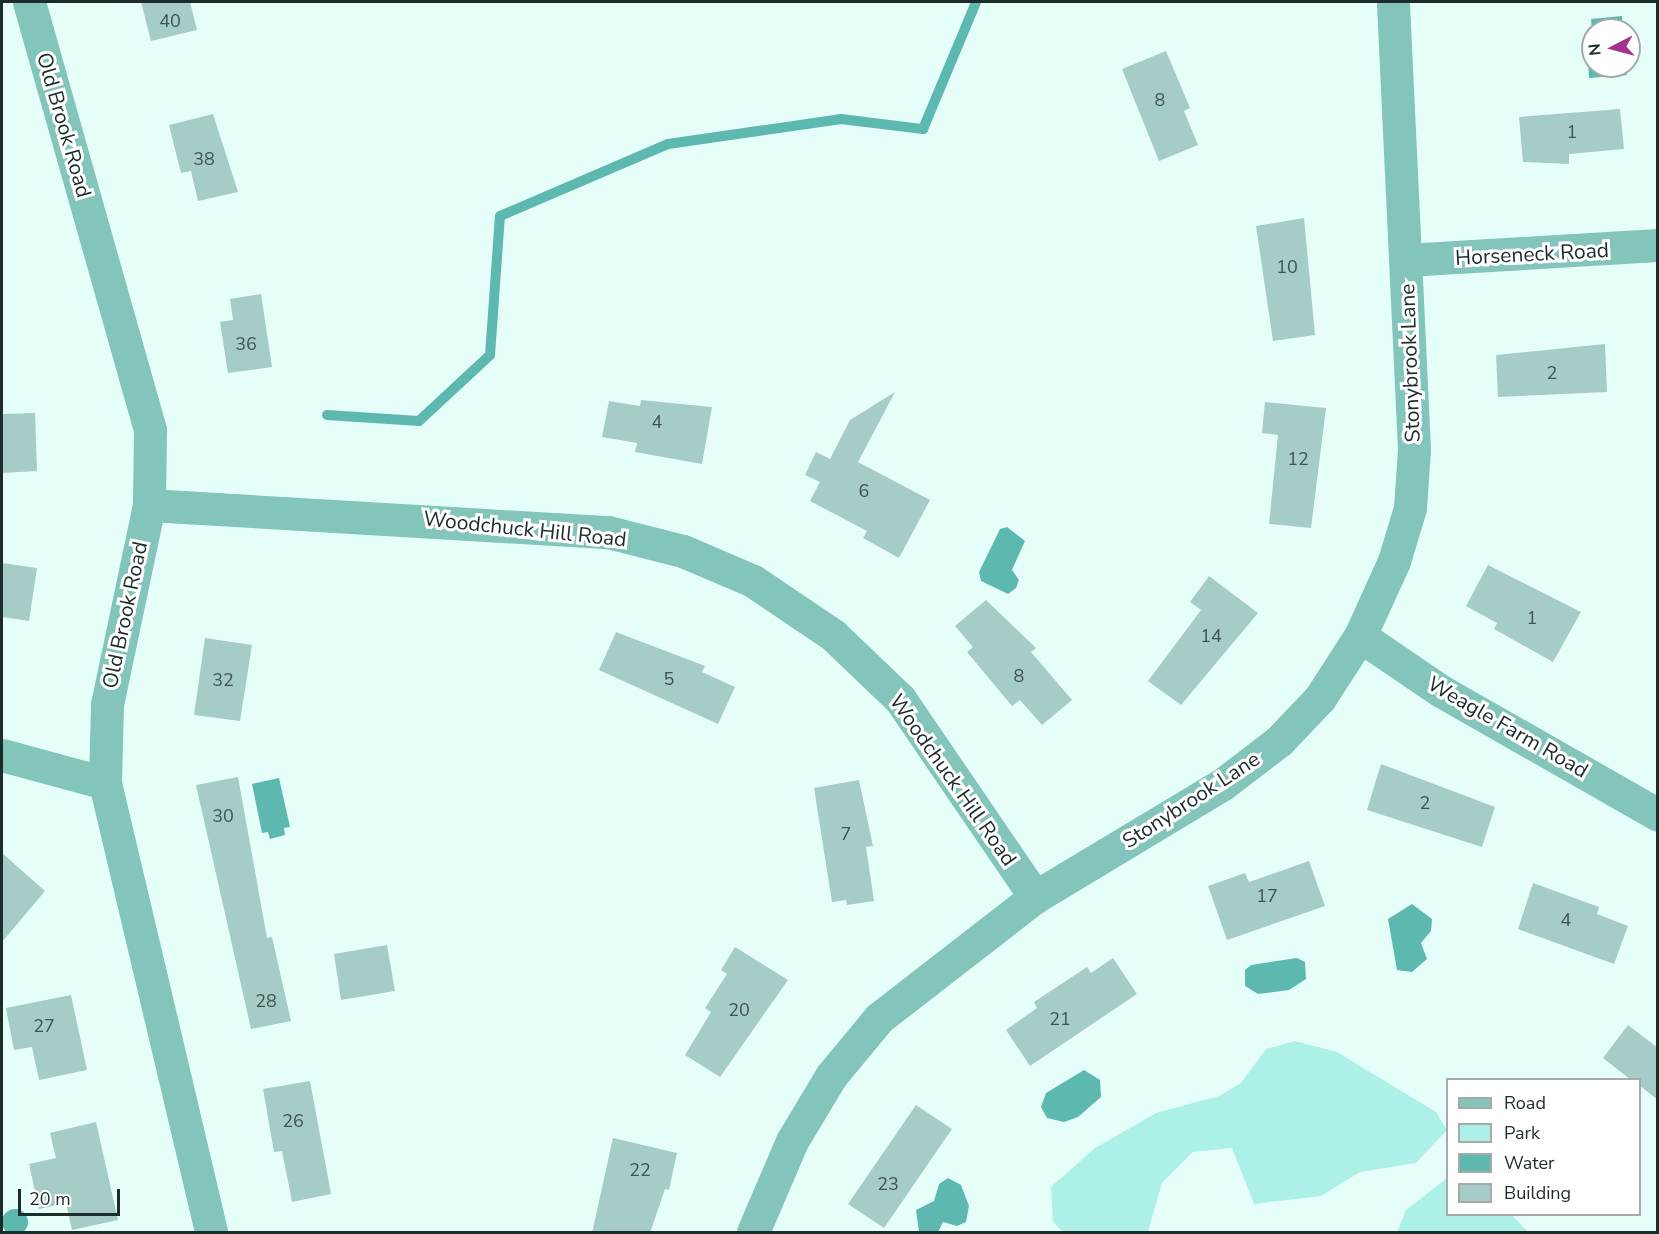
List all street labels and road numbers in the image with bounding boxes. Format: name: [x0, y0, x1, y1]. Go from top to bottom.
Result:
street label: Old Brook Road: [31, 50, 97, 200]
street label: Horseneck Road: [1454, 237, 1610, 271]
street label: Stonybrook Lane: [1395, 283, 1425, 443]
street label: Woodchuck Hill Road: [422, 506, 628, 552]
street label: Old Brook Road: [97, 539, 153, 691]
street label: Weagle Farm Road: [1423, 671, 1593, 783]
street label: Woodchuck Hill Road: [884, 689, 1022, 871]
street label: Stonybrook Lane: [1117, 746, 1265, 854]

